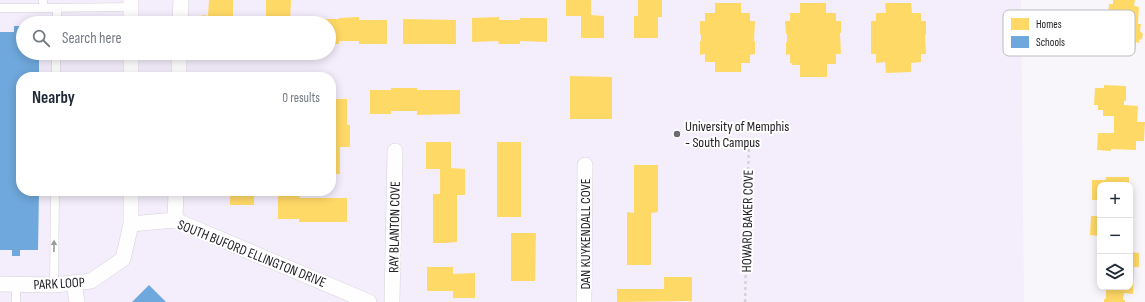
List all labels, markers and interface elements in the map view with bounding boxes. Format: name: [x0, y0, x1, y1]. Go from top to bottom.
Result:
legend: [1003, 10, 1135, 56]
search box: [16, 16, 336, 60]
text: Homes: [1036, 18, 1062, 31]
icon: search: [30, 27, 52, 49]
text: Search here: [62, 29, 122, 48]
text: Schools: [1036, 36, 1065, 49]
text: Nearby: [32, 88, 75, 108]
text: 0 results: [282, 90, 320, 106]
place label: University of Memphis - South Campus: [685, 118, 789, 151]
marker: University of Memphis - South Campus: [672, 129, 682, 139]
street label: HOWARD BAKER COVE: [738, 169, 757, 273]
street label: DAN KUYKENDALL COVE: [577, 178, 594, 290]
street label: RAY BLANTON COVE: [385, 181, 404, 273]
map controls: [1097, 182, 1133, 290]
button: +: [1097, 182, 1133, 218]
street label: SOUTH BUFORD ELLINGTON DRIVE: [175, 216, 329, 291]
button: −: [1097, 218, 1133, 254]
one-way arrow: [51, 239, 57, 252]
button: layers: [1097, 254, 1133, 290]
street label: PARK LOOP: [33, 274, 85, 293]

